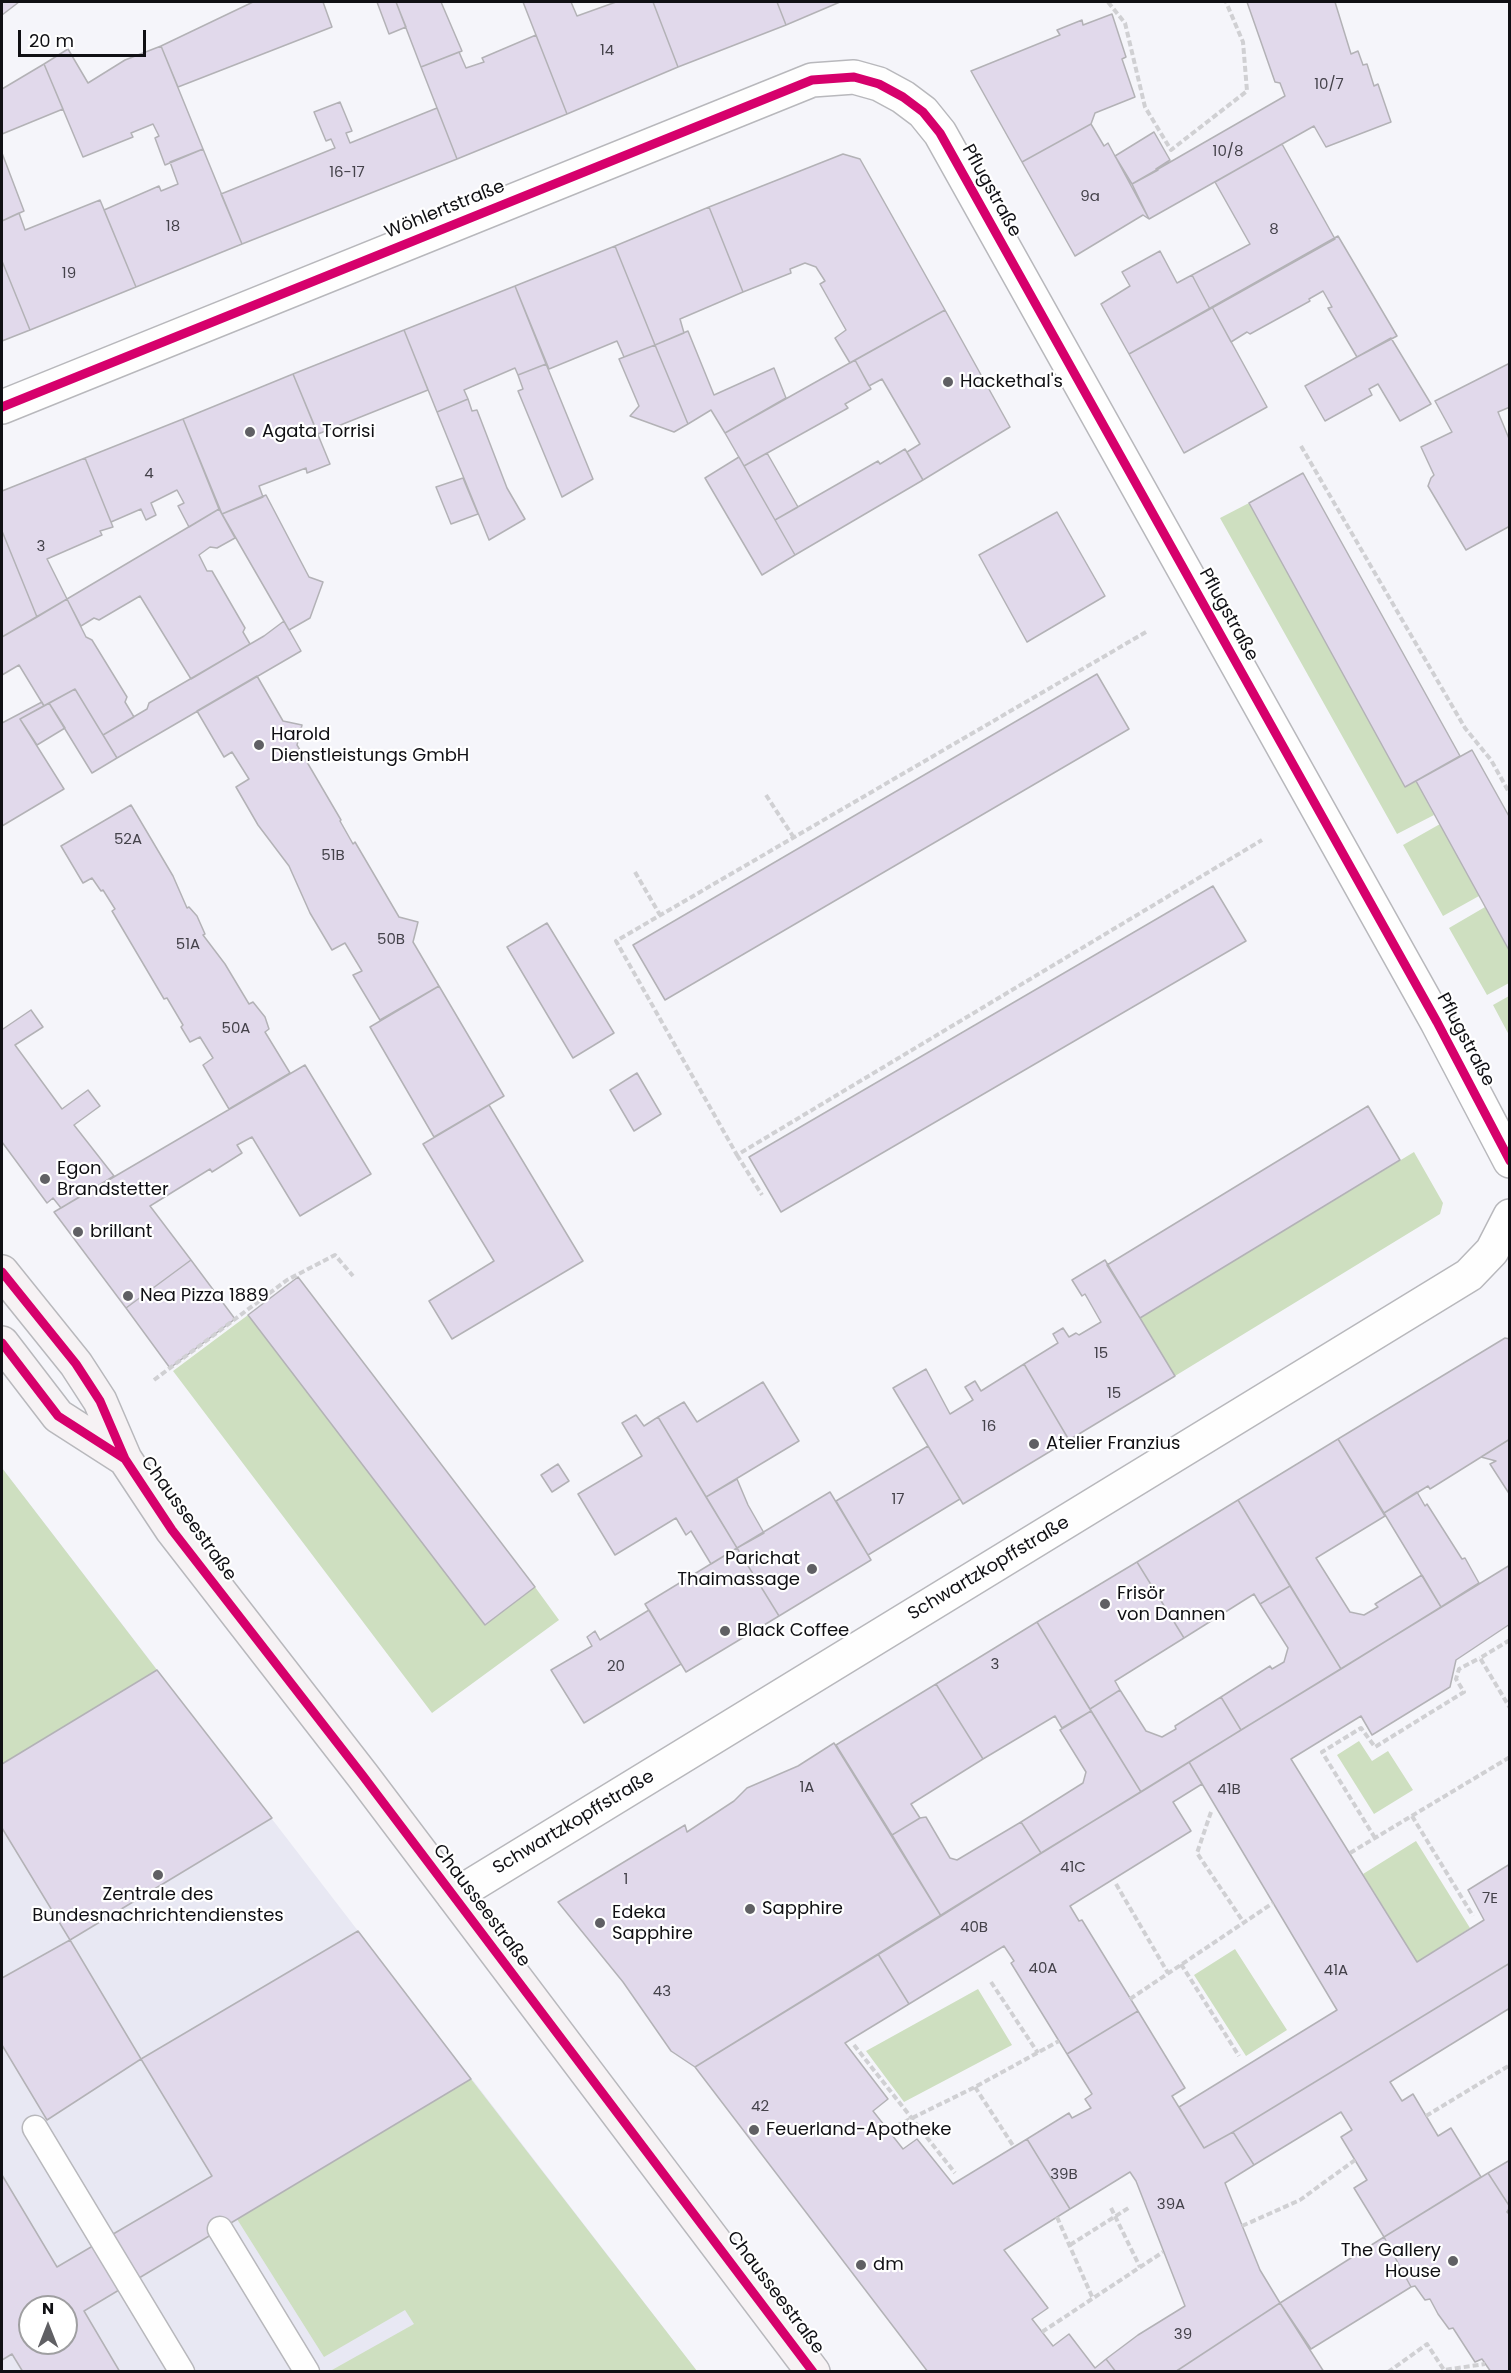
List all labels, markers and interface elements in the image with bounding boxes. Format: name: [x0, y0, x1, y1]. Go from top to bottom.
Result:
scale bar: [21, 18, 148, 56]
text: 20 m: [29, 28, 74, 53]
house number: 14: [600, 42, 614, 60]
house number: 10/7: [1314, 76, 1344, 94]
street label: Pflugstraße: [957, 141, 1025, 241]
house number: 10/8: [1213, 143, 1243, 161]
house number: 16-17: [329, 164, 365, 182]
street label: Wöhlertstraße: [382, 176, 508, 244]
house number: 9a: [1080, 188, 1100, 206]
house number: 18: [166, 218, 180, 236]
house number: 8: [1269, 221, 1279, 239]
house number: 19: [62, 265, 76, 283]
place label: Hackethal's: [960, 371, 1063, 393]
marker: Hackethal's: [941, 375, 955, 389]
place label: Agata Torrisi: [262, 421, 375, 443]
marker: Agata Torrisi: [243, 425, 257, 439]
house number: 4: [144, 465, 154, 483]
house number: 3: [37, 538, 45, 556]
street label: Pflugstraße: [1194, 565, 1262, 665]
place label: Harold Dienstleistungs GmbH: [271, 724, 469, 766]
marker: Harold Dienstleistungs GmbH: [252, 738, 266, 752]
house number: 52A: [114, 831, 142, 849]
house number: 51B: [321, 847, 345, 865]
house number: 50B: [377, 931, 405, 949]
house number: 51A: [176, 936, 200, 954]
street label: Pflugstraße: [1431, 990, 1499, 1090]
house number: 50A: [222, 1020, 250, 1038]
place label: Egon Brandstetter: [57, 1158, 169, 1200]
marker: Egon Brandstetter: [38, 1172, 52, 1186]
place label: brillant: [90, 1221, 152, 1243]
marker: brillant: [71, 1225, 85, 1239]
place label: Nea Pizza 1889: [140, 1285, 269, 1307]
marker: Nea Pizza 1889: [121, 1289, 135, 1303]
house number: 15: [1094, 1345, 1108, 1363]
house number: 15: [1107, 1385, 1121, 1403]
house number: 16: [982, 1418, 996, 1436]
place label: Atelier Franzius: [1046, 1433, 1180, 1455]
marker: Atelier Franzius: [1027, 1437, 1041, 1451]
street label: Chausseestraße: [136, 1453, 240, 1585]
house number: 17: [892, 1491, 904, 1509]
street label: Schwartzkopffstraße: [904, 1512, 1074, 1626]
place label: Parichat Thaimassage: [677, 1548, 800, 1590]
marker: Parichat Thaimassage: [805, 1562, 819, 1576]
place label: Frisör von Dannen: [1117, 1583, 1226, 1626]
marker: Frisör von Dannen: [1098, 1597, 1112, 1611]
place label: Black Coffee: [737, 1620, 849, 1642]
marker: Black Coffee: [718, 1624, 732, 1638]
house number: 3: [991, 1656, 999, 1674]
house number: 20: [607, 1658, 625, 1676]
street label: Schwartzkopffstraße: [489, 1766, 659, 1880]
house number: 1A: [800, 1779, 814, 1797]
house number: 41B: [1217, 1781, 1241, 1799]
street label: Chausseestraße: [428, 1840, 534, 1972]
house number: 41C: [1060, 1859, 1086, 1877]
marker: Zentrale des Bundesnachrichtendienstes: [151, 1868, 165, 1882]
house number: 1: [624, 1871, 628, 1889]
place label: Zentrale des Bundesnachrichtendienstes: [32, 1884, 284, 1926]
house number: 7E: [1482, 1890, 1498, 1908]
place label: Sapphire: [762, 1898, 843, 1920]
place label: Edeka Sapphire: [612, 1902, 693, 1944]
marker: Sapphire: [743, 1902, 757, 1916]
marker: Edeka Sapphire: [593, 1916, 607, 1930]
house number: 40B: [960, 1919, 988, 1937]
house number: 40A: [1029, 1960, 1057, 1978]
house number: 41A: [1324, 1962, 1348, 1980]
house number: 43: [653, 1983, 671, 2001]
house number: 42: [751, 2098, 769, 2116]
place label: Feuerland-Apotheke: [766, 2119, 951, 2141]
marker: Feuerland-Apotheke: [747, 2123, 761, 2137]
house number: 39B: [1050, 2166, 1078, 2184]
house number: 39A: [1157, 2196, 1185, 2214]
street label: Chausseestraße: [722, 2227, 828, 2359]
place label: The Gallery House: [1341, 2240, 1441, 2282]
place label: dm: [873, 2254, 904, 2276]
marker: The Gallery House: [1446, 2254, 1460, 2268]
marker: dm: [854, 2258, 868, 2272]
north arrow: [18, 2295, 78, 2355]
text: N: [42, 2297, 54, 2320]
house number: 39: [1174, 2326, 1192, 2344]

